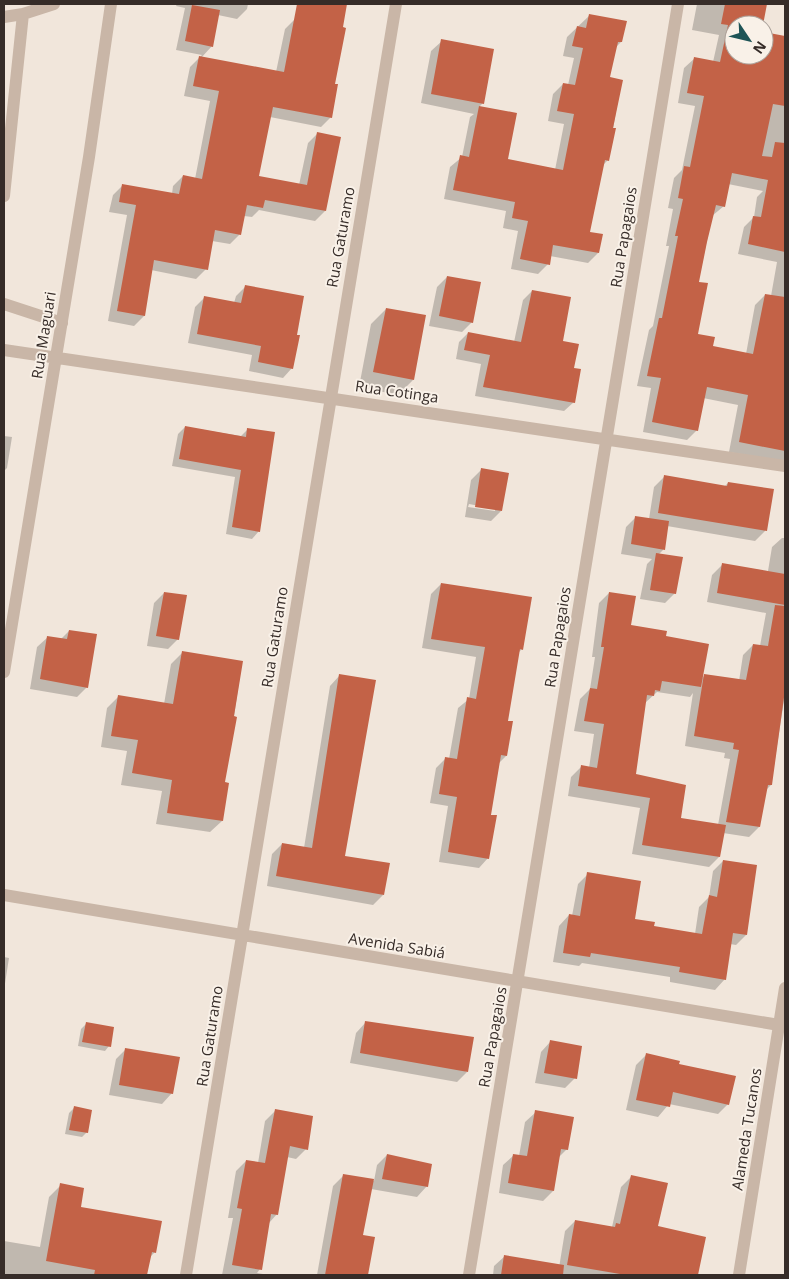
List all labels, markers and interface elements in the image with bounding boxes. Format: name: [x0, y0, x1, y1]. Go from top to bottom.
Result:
north arrow: [724, 15, 774, 65]
text: N: [749, 38, 771, 58]
street label: Rua Gaturamo: [321, 185, 359, 289]
street label: Rua Papagaios: [605, 185, 641, 289]
street label: Rua Maguari: [26, 290, 60, 380]
street label: Rua Cotinga: [354, 375, 440, 407]
street label: Rua Gaturamo: [256, 585, 292, 689]
street label: Rua Papagaios: [539, 585, 575, 689]
street label: Avenida Sabiá: [347, 927, 447, 963]
street label: Rua Gaturamo: [191, 984, 227, 1088]
street label: Rua Papagaios: [473, 985, 511, 1089]
street label: Alameda Tucanos: [726, 1066, 766, 1192]

